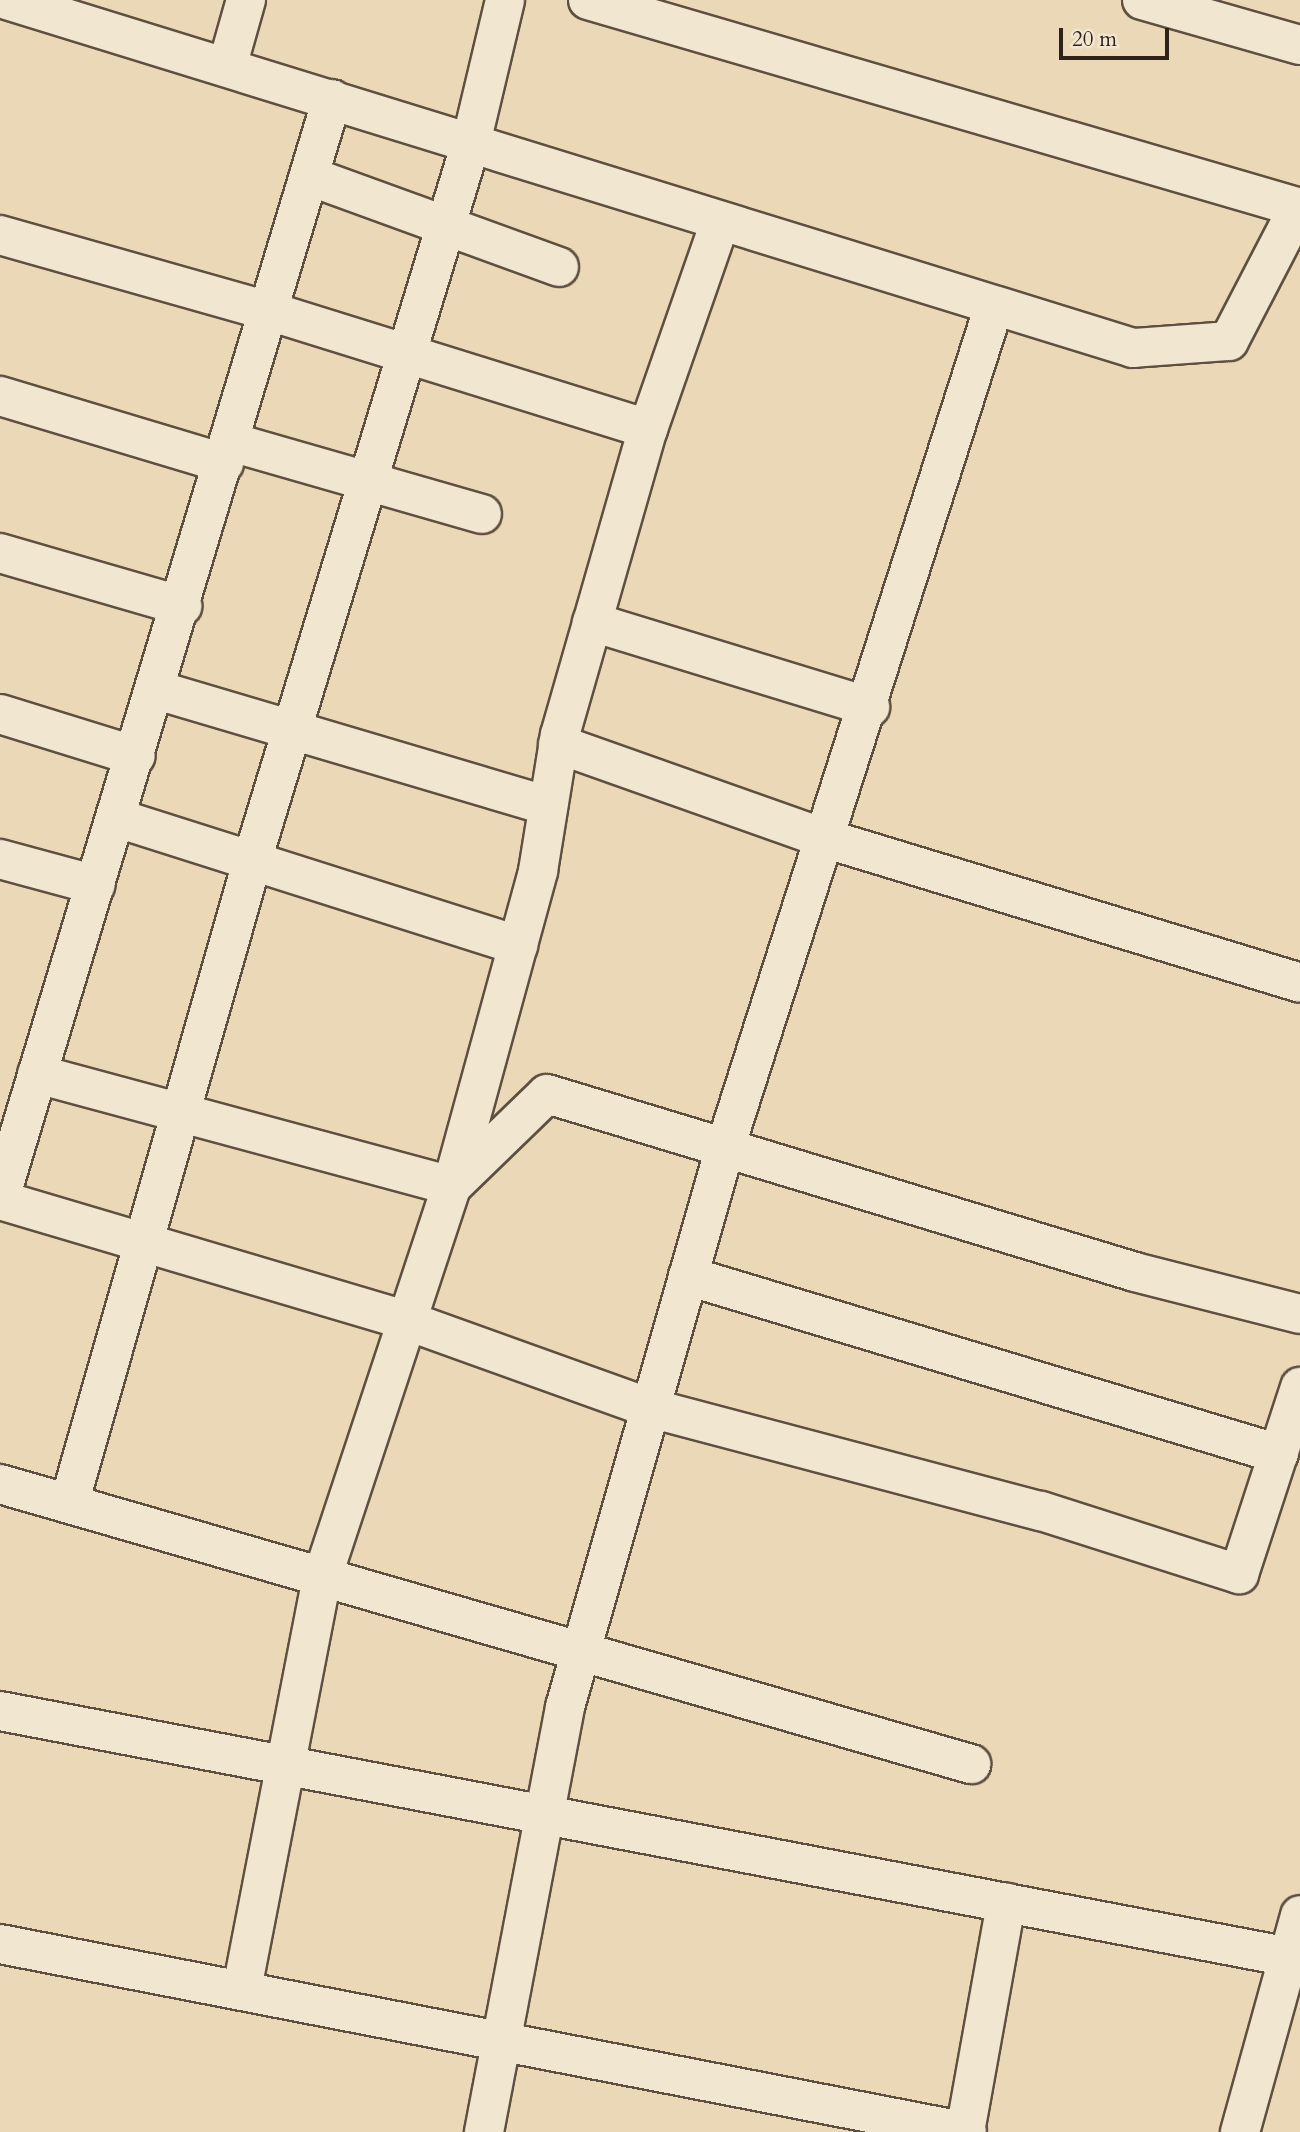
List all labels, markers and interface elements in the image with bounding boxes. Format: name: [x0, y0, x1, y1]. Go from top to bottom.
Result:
scale bar: [1062, 14, 1172, 58]
text: 20 m: [1072, 25, 1117, 54]

